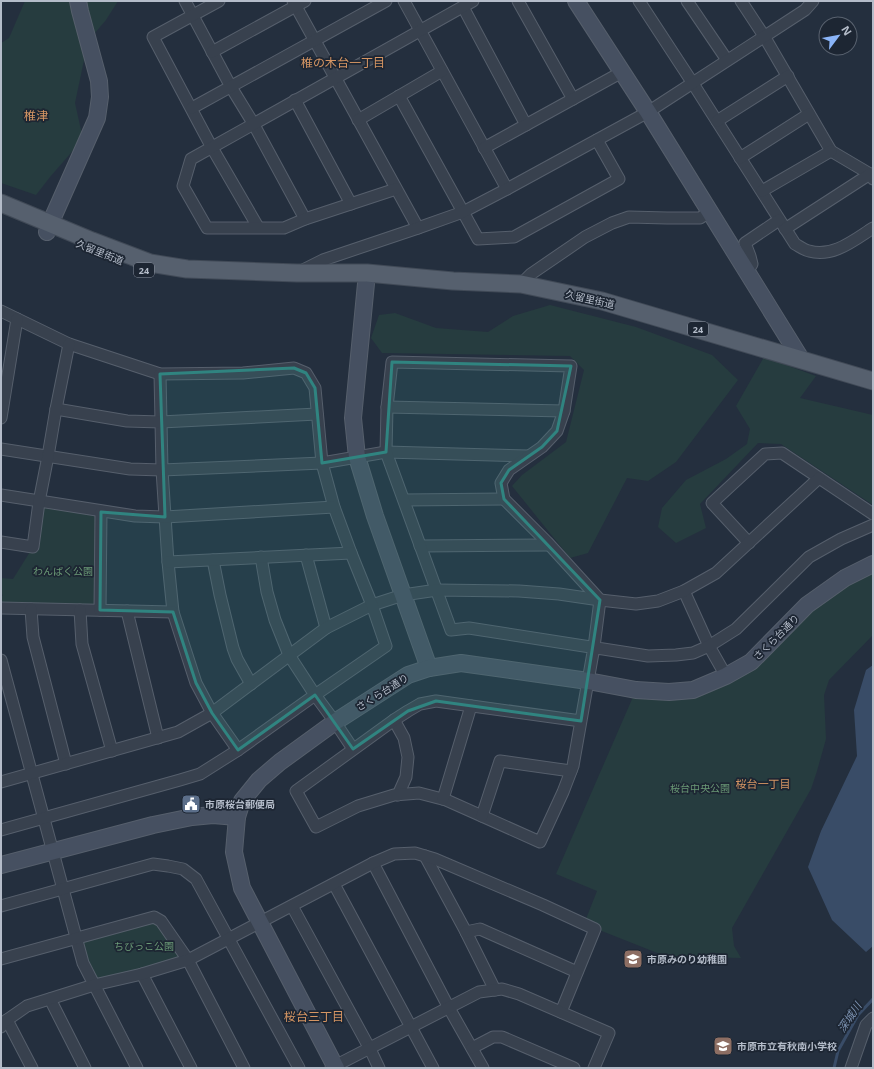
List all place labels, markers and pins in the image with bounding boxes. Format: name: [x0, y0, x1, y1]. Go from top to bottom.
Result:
public building icon: 市原桜台郵便局: [180, 793, 202, 815]
place label: 市原桜台郵便局: [205, 797, 275, 811]
school or university icon: 市原みのり幼稚園: [622, 948, 644, 970]
place label: 市原みのり幼稚園: [647, 952, 727, 966]
school or university icon: 市原市立有秋南小学校: [712, 1035, 734, 1057]
place label: 市原市立有秋南小学校: [737, 1039, 837, 1053]

